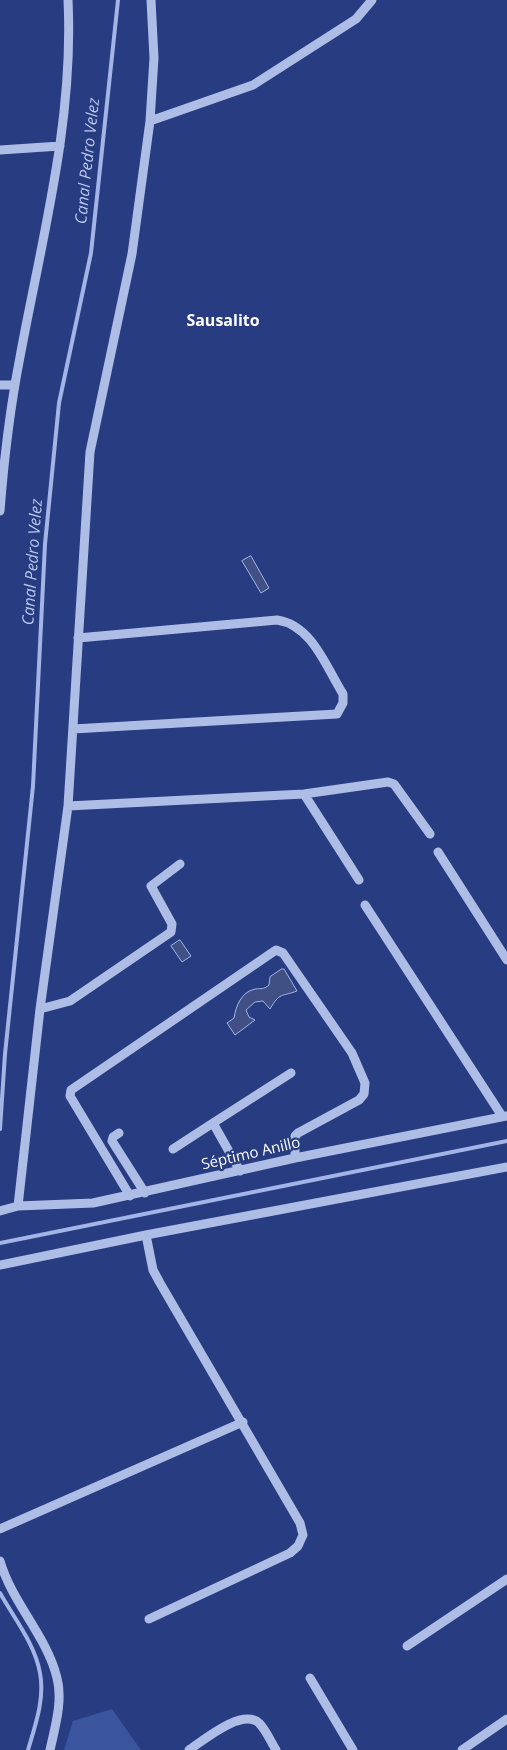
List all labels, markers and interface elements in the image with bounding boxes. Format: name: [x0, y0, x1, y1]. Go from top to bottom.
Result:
water label: Canal Pedro Velez: [72, 97, 104, 225]
district label: Sausalito: [186, 311, 260, 331]
water label: Canal Pedro Velez: [19, 498, 47, 626]
street label: Séptimo Anillo: [200, 1134, 302, 1174]

